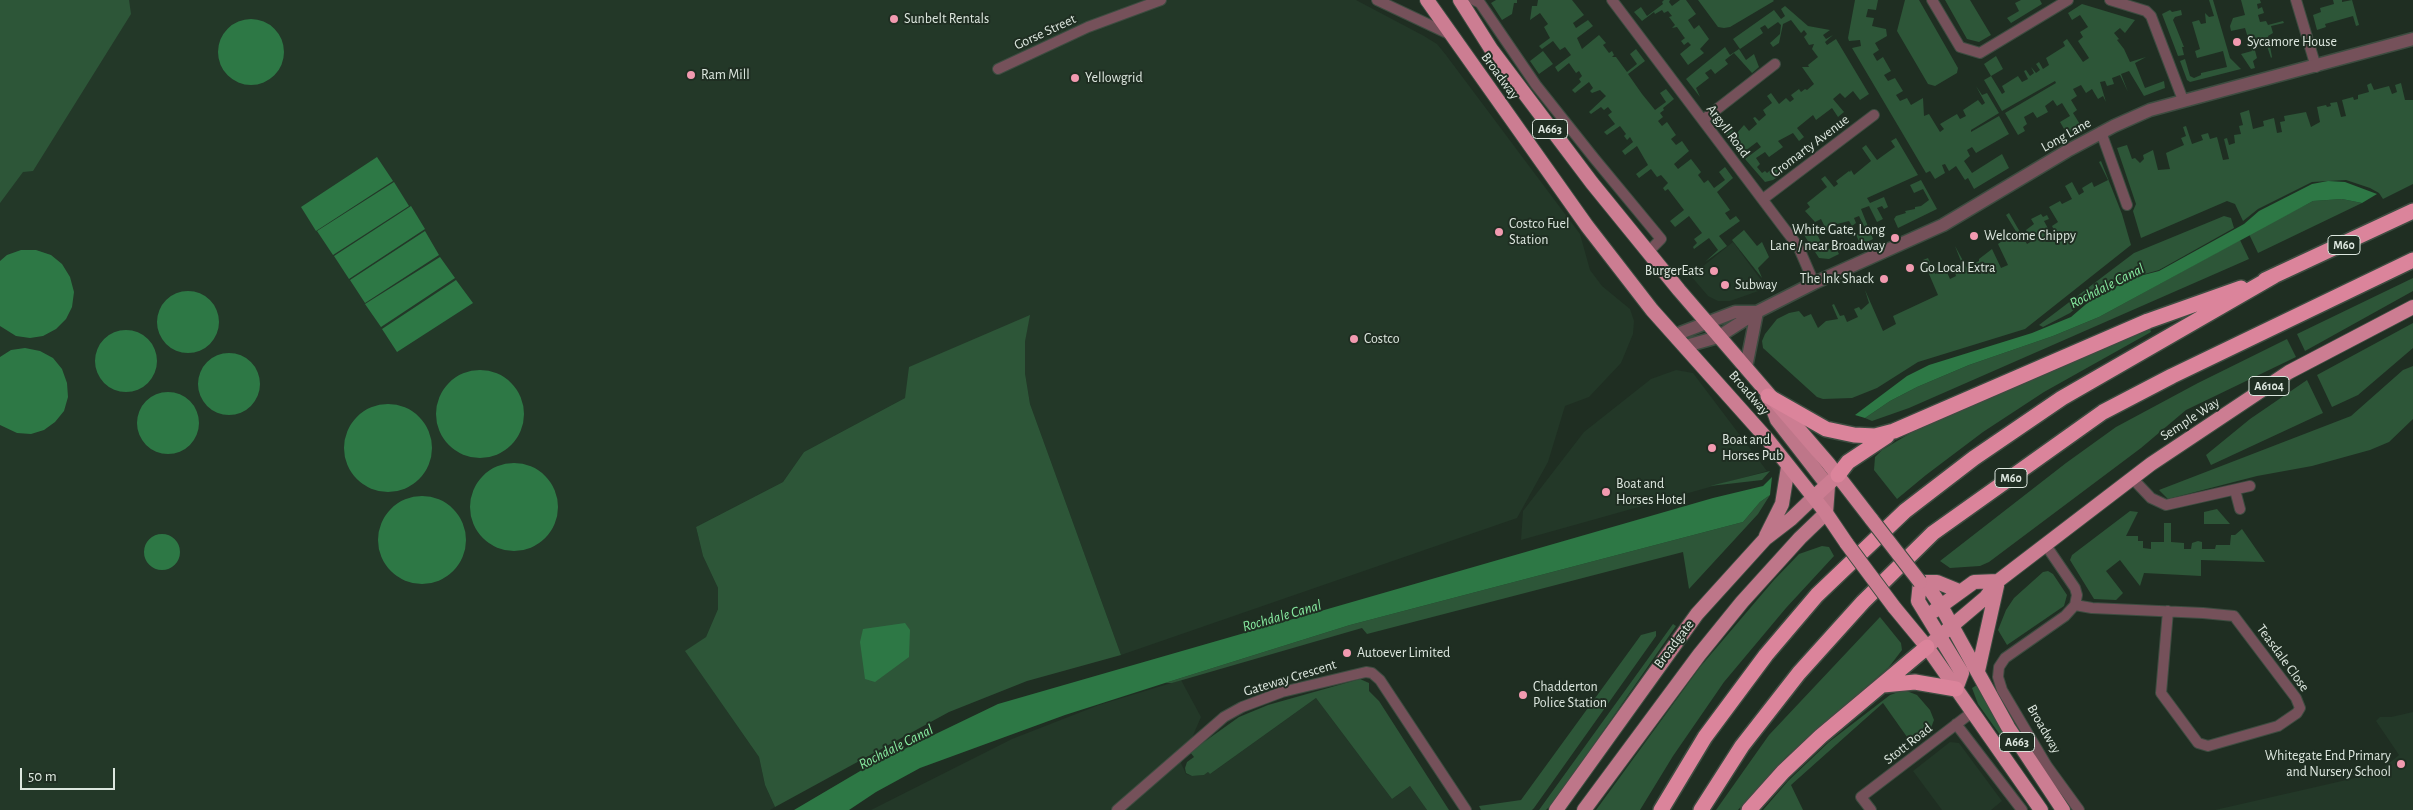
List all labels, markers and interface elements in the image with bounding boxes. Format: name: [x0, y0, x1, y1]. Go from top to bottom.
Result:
street label: Gorse Street: [1011, 10, 1079, 54]
place label: Sunbelt Rentals: [904, 11, 989, 27]
marker: Sunbelt Rentals: [888, 13, 900, 25]
place label: Sycamore House: [2247, 34, 2337, 50]
marker: Sycamore House: [2231, 36, 2243, 48]
street label: Broadway: [1477, 49, 1523, 103]
place label: Ram Mill: [701, 67, 750, 83]
marker: Ram Mill: [685, 69, 697, 81]
place label: Yellowgrid: [1085, 70, 1143, 86]
marker: Yellowgrid: [1069, 72, 1081, 84]
street label: Argyll Road: [1703, 101, 1753, 161]
street label: Cromarty Avenue: [1767, 111, 1853, 181]
street label: Long Lane: [2038, 114, 2094, 156]
road number: A663: [1532, 120, 1568, 138]
place label: Costco Fuel Station: [1509, 216, 1569, 248]
place label: White Gate, Long Lane / near Broadway: [1770, 222, 1885, 254]
marker: Costco Fuel Station: [1493, 226, 1505, 238]
place label: Welcome Chippy: [1984, 228, 2076, 244]
marker: Welcome Chippy: [1968, 230, 1980, 242]
marker: White Gate, Long Lane / near Broadway: [1889, 232, 1901, 244]
road number: M60: [2328, 236, 2360, 254]
water label: Rochdale Canal: [2067, 259, 2147, 313]
place label: Go Local Extra: [1920, 260, 1995, 276]
marker: Go Local Extra: [1904, 262, 1916, 274]
place label: BurgerEats: [1645, 263, 1704, 279]
marker: BurgerEats: [1708, 265, 1720, 277]
place label: The Ink Shack: [1800, 271, 1874, 287]
marker: The Ink Shack: [1878, 273, 1890, 285]
place label: Subway: [1735, 277, 1777, 293]
marker: Subway: [1719, 279, 1731, 291]
place label: Costco: [1364, 331, 1400, 347]
marker: Costco: [1348, 333, 1360, 345]
street label: Broadway: [1725, 367, 1773, 419]
road number: A6104: [2249, 376, 2289, 396]
street label: Semple Way: [2157, 394, 2223, 444]
place label: Boat and Horses Pub: [1722, 432, 1783, 464]
marker: Boat and Horses Pub: [1706, 442, 1718, 454]
road number: M60: [1995, 468, 2027, 488]
place label: Boat and Horses Hotel: [1616, 476, 1686, 508]
marker: Boat and Horses Hotel: [1600, 486, 1612, 498]
water label: Rochdale Canal: [1240, 596, 1324, 636]
street label: Broadgate: [1650, 616, 1698, 672]
street label: Teasdale Close: [2253, 621, 2313, 695]
place label: Autoever Limited: [1357, 645, 1450, 661]
marker: Autoever Limited: [1341, 647, 1353, 659]
street label: Gateway Crescent: [1242, 656, 1338, 700]
place label: Chadderton Police Station: [1533, 679, 1607, 712]
marker: Chadderton Police Station: [1517, 689, 1529, 701]
street label: Broadway: [2023, 701, 2065, 757]
water label: Rochdale Canal: [856, 720, 936, 774]
street label: Stott Road: [1880, 720, 1936, 768]
road number: A663: [2000, 732, 2034, 752]
place label: Whitegate End Primary and Nursery School: [2265, 748, 2391, 780]
scale bar: [22, 758, 118, 790]
marker: Whitegate End Primary and Nursery School: [2395, 758, 2407, 770]
text: 50 m: [28, 769, 57, 784]

